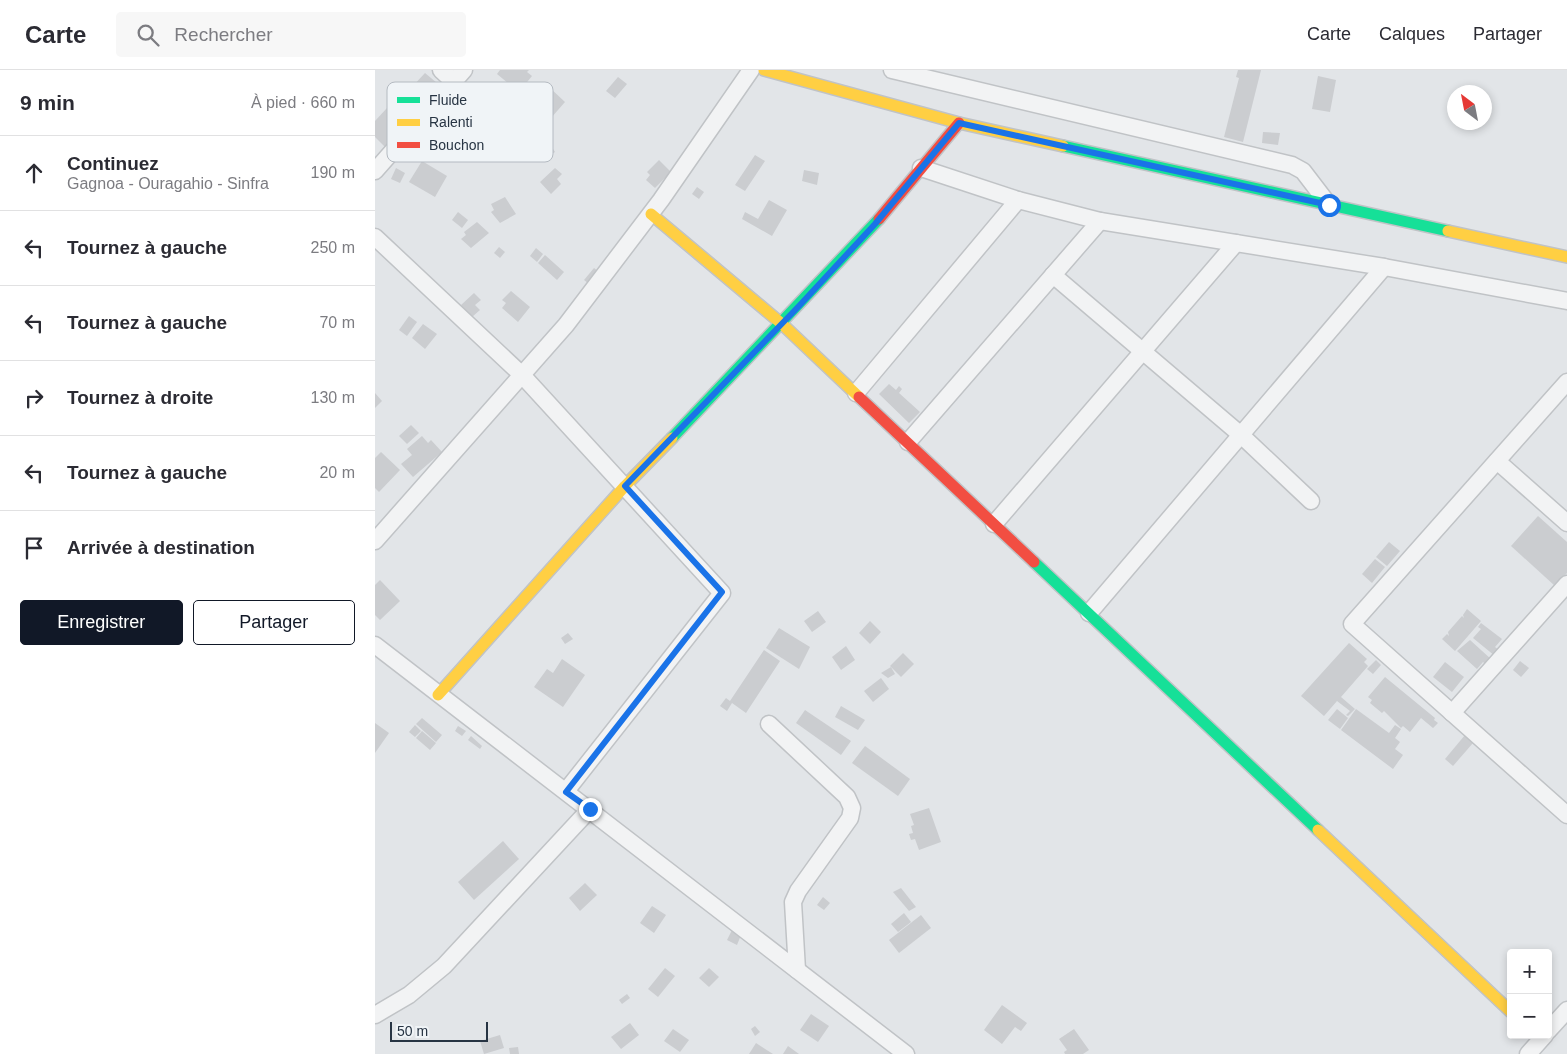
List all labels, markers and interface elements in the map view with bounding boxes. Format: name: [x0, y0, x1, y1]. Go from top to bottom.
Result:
search box: [116, 12, 466, 57]
text: Carte: [25, 21, 86, 48]
icon: search: [134, 21, 162, 49]
text: Rechercher: [174, 24, 273, 45]
text: Carte: [1307, 24, 1351, 44]
text: Calques: [1379, 24, 1445, 44]
text: Partager: [1473, 24, 1542, 44]
legend: [387, 82, 553, 162]
north arrow: [1447, 85, 1492, 130]
text: 9 min: [20, 91, 75, 114]
text: Fluide: [429, 92, 467, 108]
text: À pied · 660 m: [251, 94, 355, 111]
text: Ralenti: [429, 114, 473, 130]
text: Bouchon: [429, 137, 484, 153]
text: Continuez: [67, 153, 159, 174]
icon: ahead: [20, 159, 48, 187]
text: 190 m: [311, 164, 355, 181]
text: Gagnoa - Ouragahio - Sinfra: [67, 175, 269, 192]
route start: [1318, 194, 1341, 217]
icon: left: [20, 234, 48, 262]
text: Tournez à gauche: [67, 237, 227, 258]
text: 250 m: [311, 239, 355, 256]
icon: left: [20, 309, 48, 337]
text: Tournez à gauche: [67, 312, 227, 333]
text: 70 m: [319, 314, 355, 331]
icon: right: [20, 384, 48, 412]
text: Tournez à droite: [67, 387, 213, 408]
text: 130 m: [311, 389, 355, 406]
icon: left: [20, 459, 48, 487]
text: Tournez à gauche: [67, 462, 227, 483]
text: 20 m: [319, 464, 355, 481]
icon: arrive: [20, 534, 48, 562]
text: Arrivée à destination: [67, 537, 255, 558]
button: Enregistrer: [20, 600, 183, 645]
button: Partager: [193, 600, 355, 645]
route end: [579, 798, 602, 821]
map controls: [1507, 949, 1552, 1039]
button: +: [1507, 949, 1552, 994]
button: −: [1507, 994, 1552, 1039]
scale bar: [390, 1019, 487, 1042]
text: 50 m: [397, 1023, 428, 1039]

